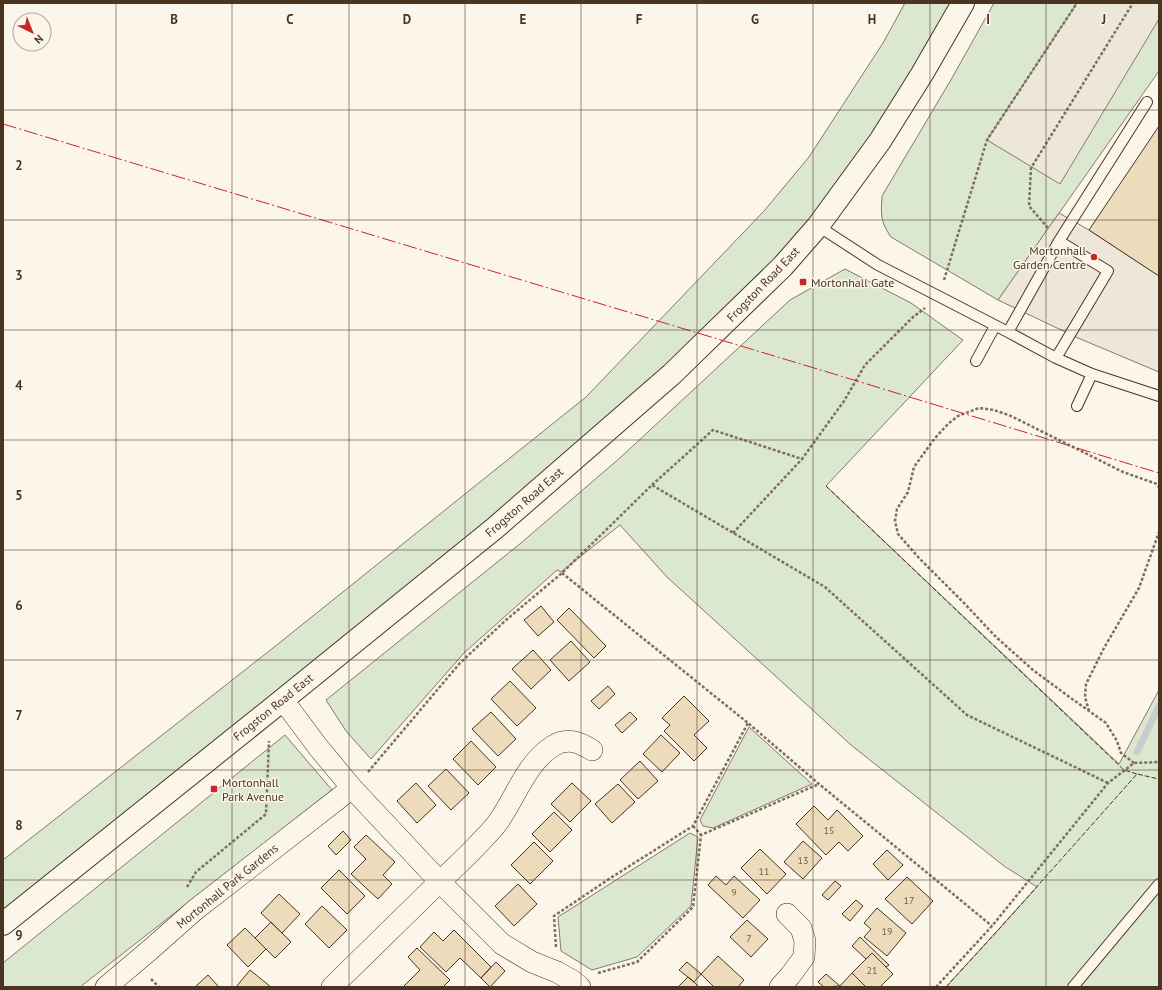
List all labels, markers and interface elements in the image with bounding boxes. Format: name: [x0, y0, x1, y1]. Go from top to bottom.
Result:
text: B: [170, 11, 178, 28]
text: C: [286, 11, 294, 28]
text: D: [403, 11, 411, 28]
text: E: [520, 11, 527, 28]
text: F: [636, 11, 643, 28]
text: G: [751, 11, 759, 28]
text: H: [868, 11, 876, 28]
text: I: [986, 11, 990, 28]
text: J: [1101, 11, 1106, 28]
north arrow: [12, 12, 52, 52]
text: N: [31, 32, 46, 47]
text: 2: [15, 157, 23, 174]
street label: Frogston Road East: [723, 243, 803, 325]
place label: Mortonhall Garden Centre: [1013, 243, 1086, 272]
marker: Mortonhall Garden Centre: [1089, 252, 1099, 262]
text: 3: [15, 267, 23, 284]
place label: Mortonhall Gate: [811, 275, 894, 290]
marker: Mortonhall Gate: [798, 277, 808, 287]
text: 4: [15, 377, 23, 394]
street label: Frogston Road East: [482, 464, 566, 540]
text: 5: [15, 487, 23, 504]
text: 6: [15, 597, 23, 614]
street label: Frogston Road East: [230, 670, 316, 744]
text: 7: [15, 707, 23, 724]
place label: Mortonhall Park Avenue: [222, 775, 284, 804]
marker: Mortonhall Park Avenue: [209, 784, 219, 794]
text: 8: [15, 817, 23, 834]
house number: 15: [824, 824, 834, 837]
street label: Mortonhall Park Gardens: [173, 840, 281, 932]
house number: 13: [798, 854, 808, 867]
house number: 11: [759, 865, 769, 878]
house number: 9: [731, 886, 737, 899]
house number: 17: [904, 894, 914, 907]
house number: 19: [882, 925, 892, 938]
text: 9: [15, 927, 23, 944]
house number: 7: [746, 932, 752, 945]
house number: 21: [867, 964, 877, 977]

